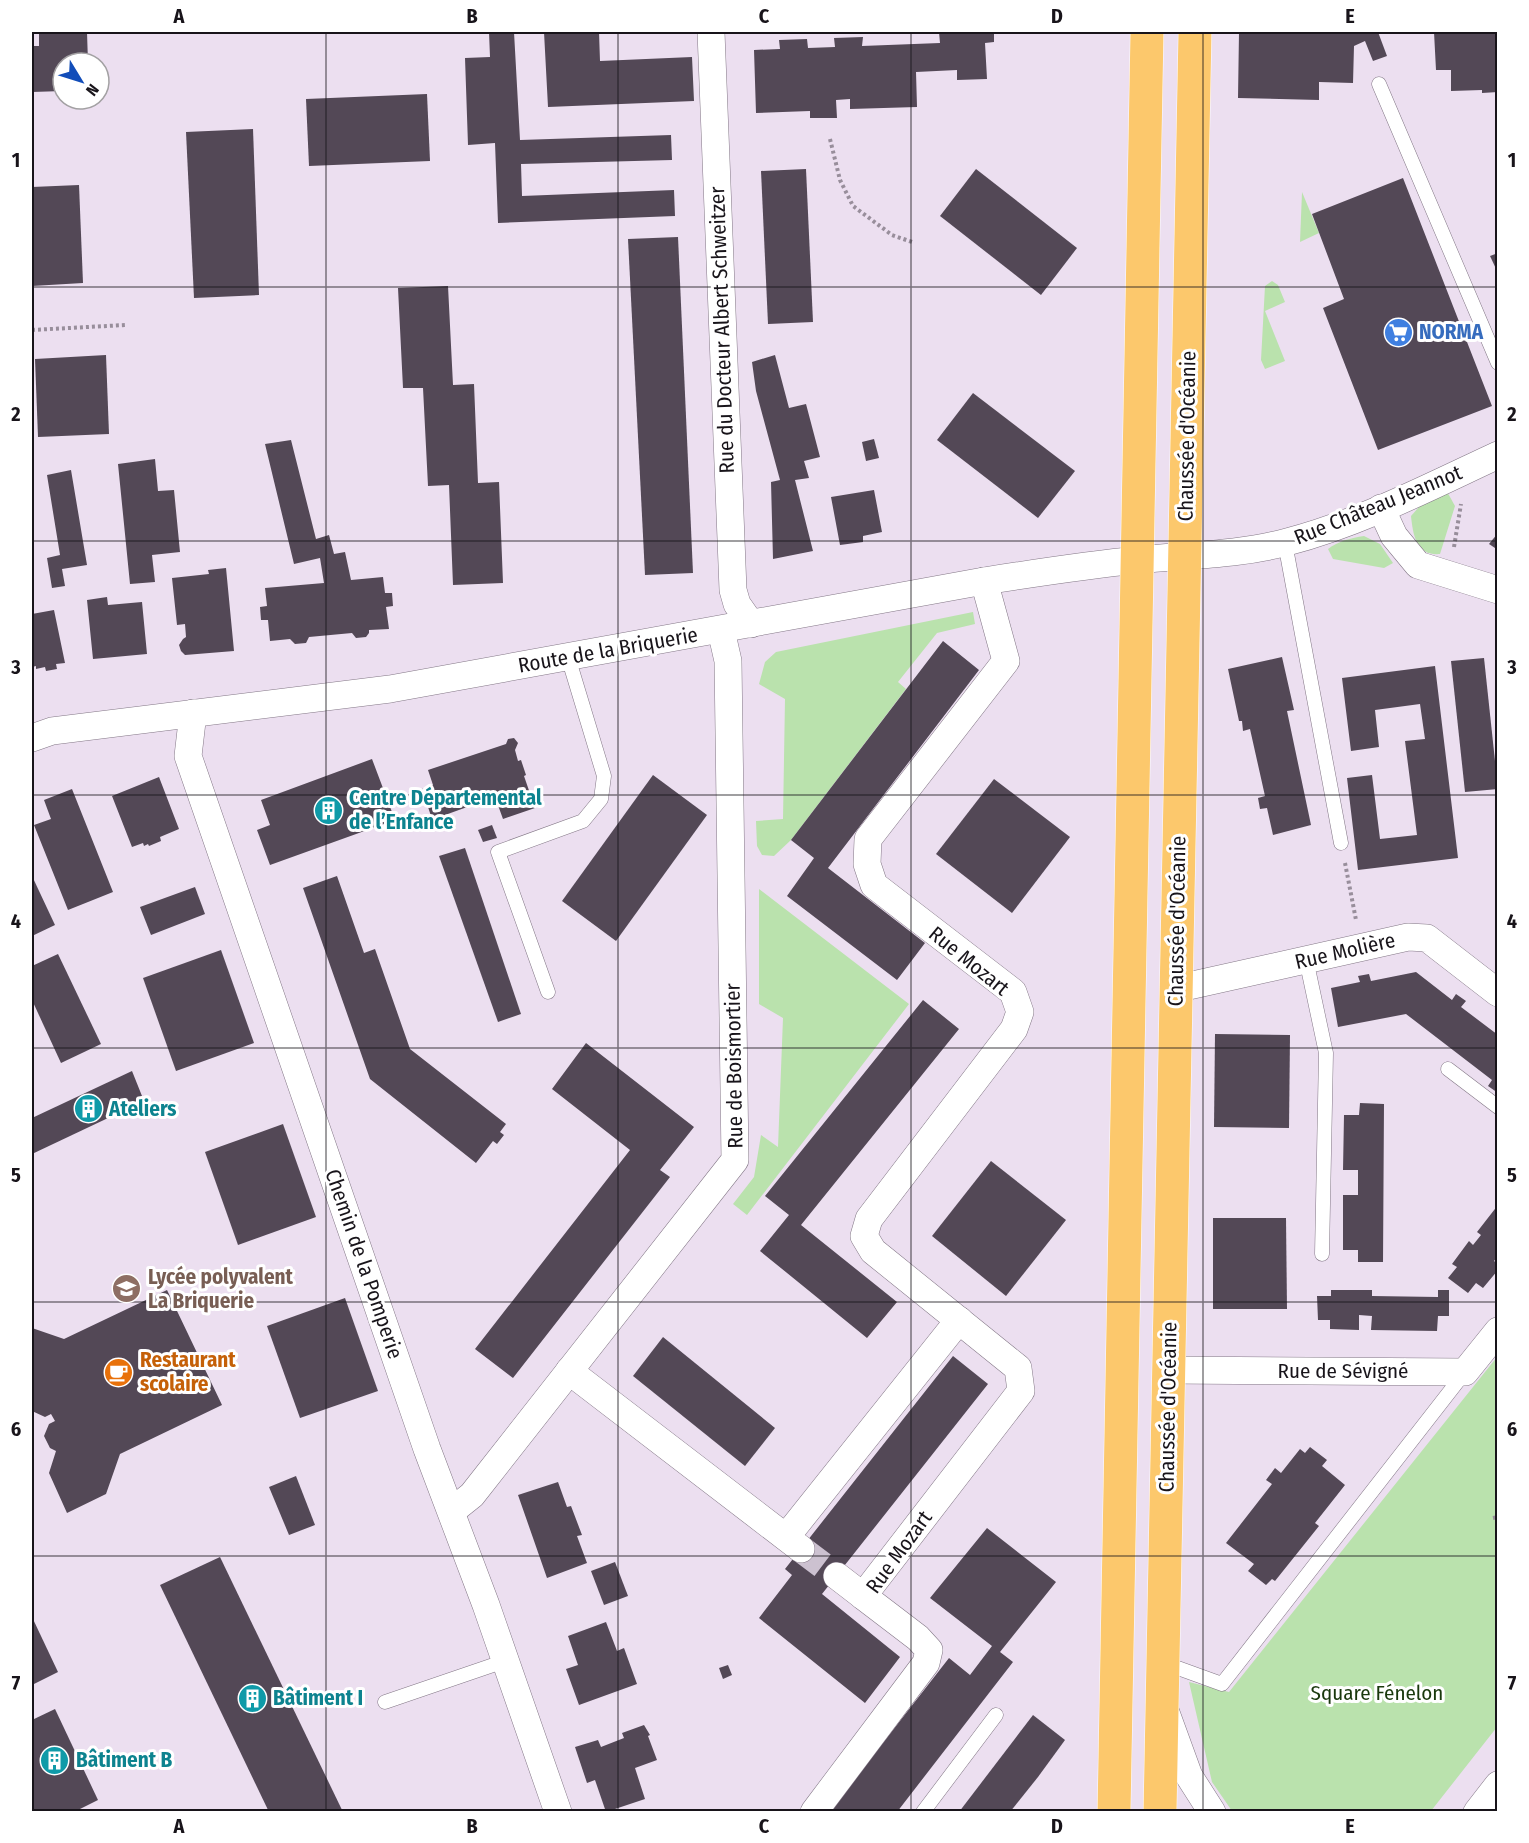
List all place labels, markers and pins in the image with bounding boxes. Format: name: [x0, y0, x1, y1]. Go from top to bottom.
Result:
supermarket icon: NORMA: [1382, 316, 1414, 348]
place label: NORMA: [1419, 319, 1484, 345]
place label: Centre Départemental de l’Enfance: [349, 785, 542, 835]
building icon: Centre Départemental de l’Enfance: [312, 794, 344, 826]
building icon: Ateliers: [72, 1093, 104, 1125]
place label: Ateliers: [108, 1096, 177, 1122]
place label: Lycée polyvalent La Briquerie: [148, 1264, 294, 1314]
school or university icon: Lycée polyvalent La Briquerie: [111, 1273, 143, 1305]
place label: Restaurant scolaire: [140, 1347, 236, 1397]
cafe icon: Restaurant scolaire: [103, 1356, 135, 1388]
building icon: Bâtiment I: [236, 1682, 268, 1714]
place label: Bâtiment I: [273, 1685, 363, 1711]
building icon: Bâtiment B: [39, 1744, 71, 1776]
place label: Bâtiment B: [76, 1747, 172, 1773]

